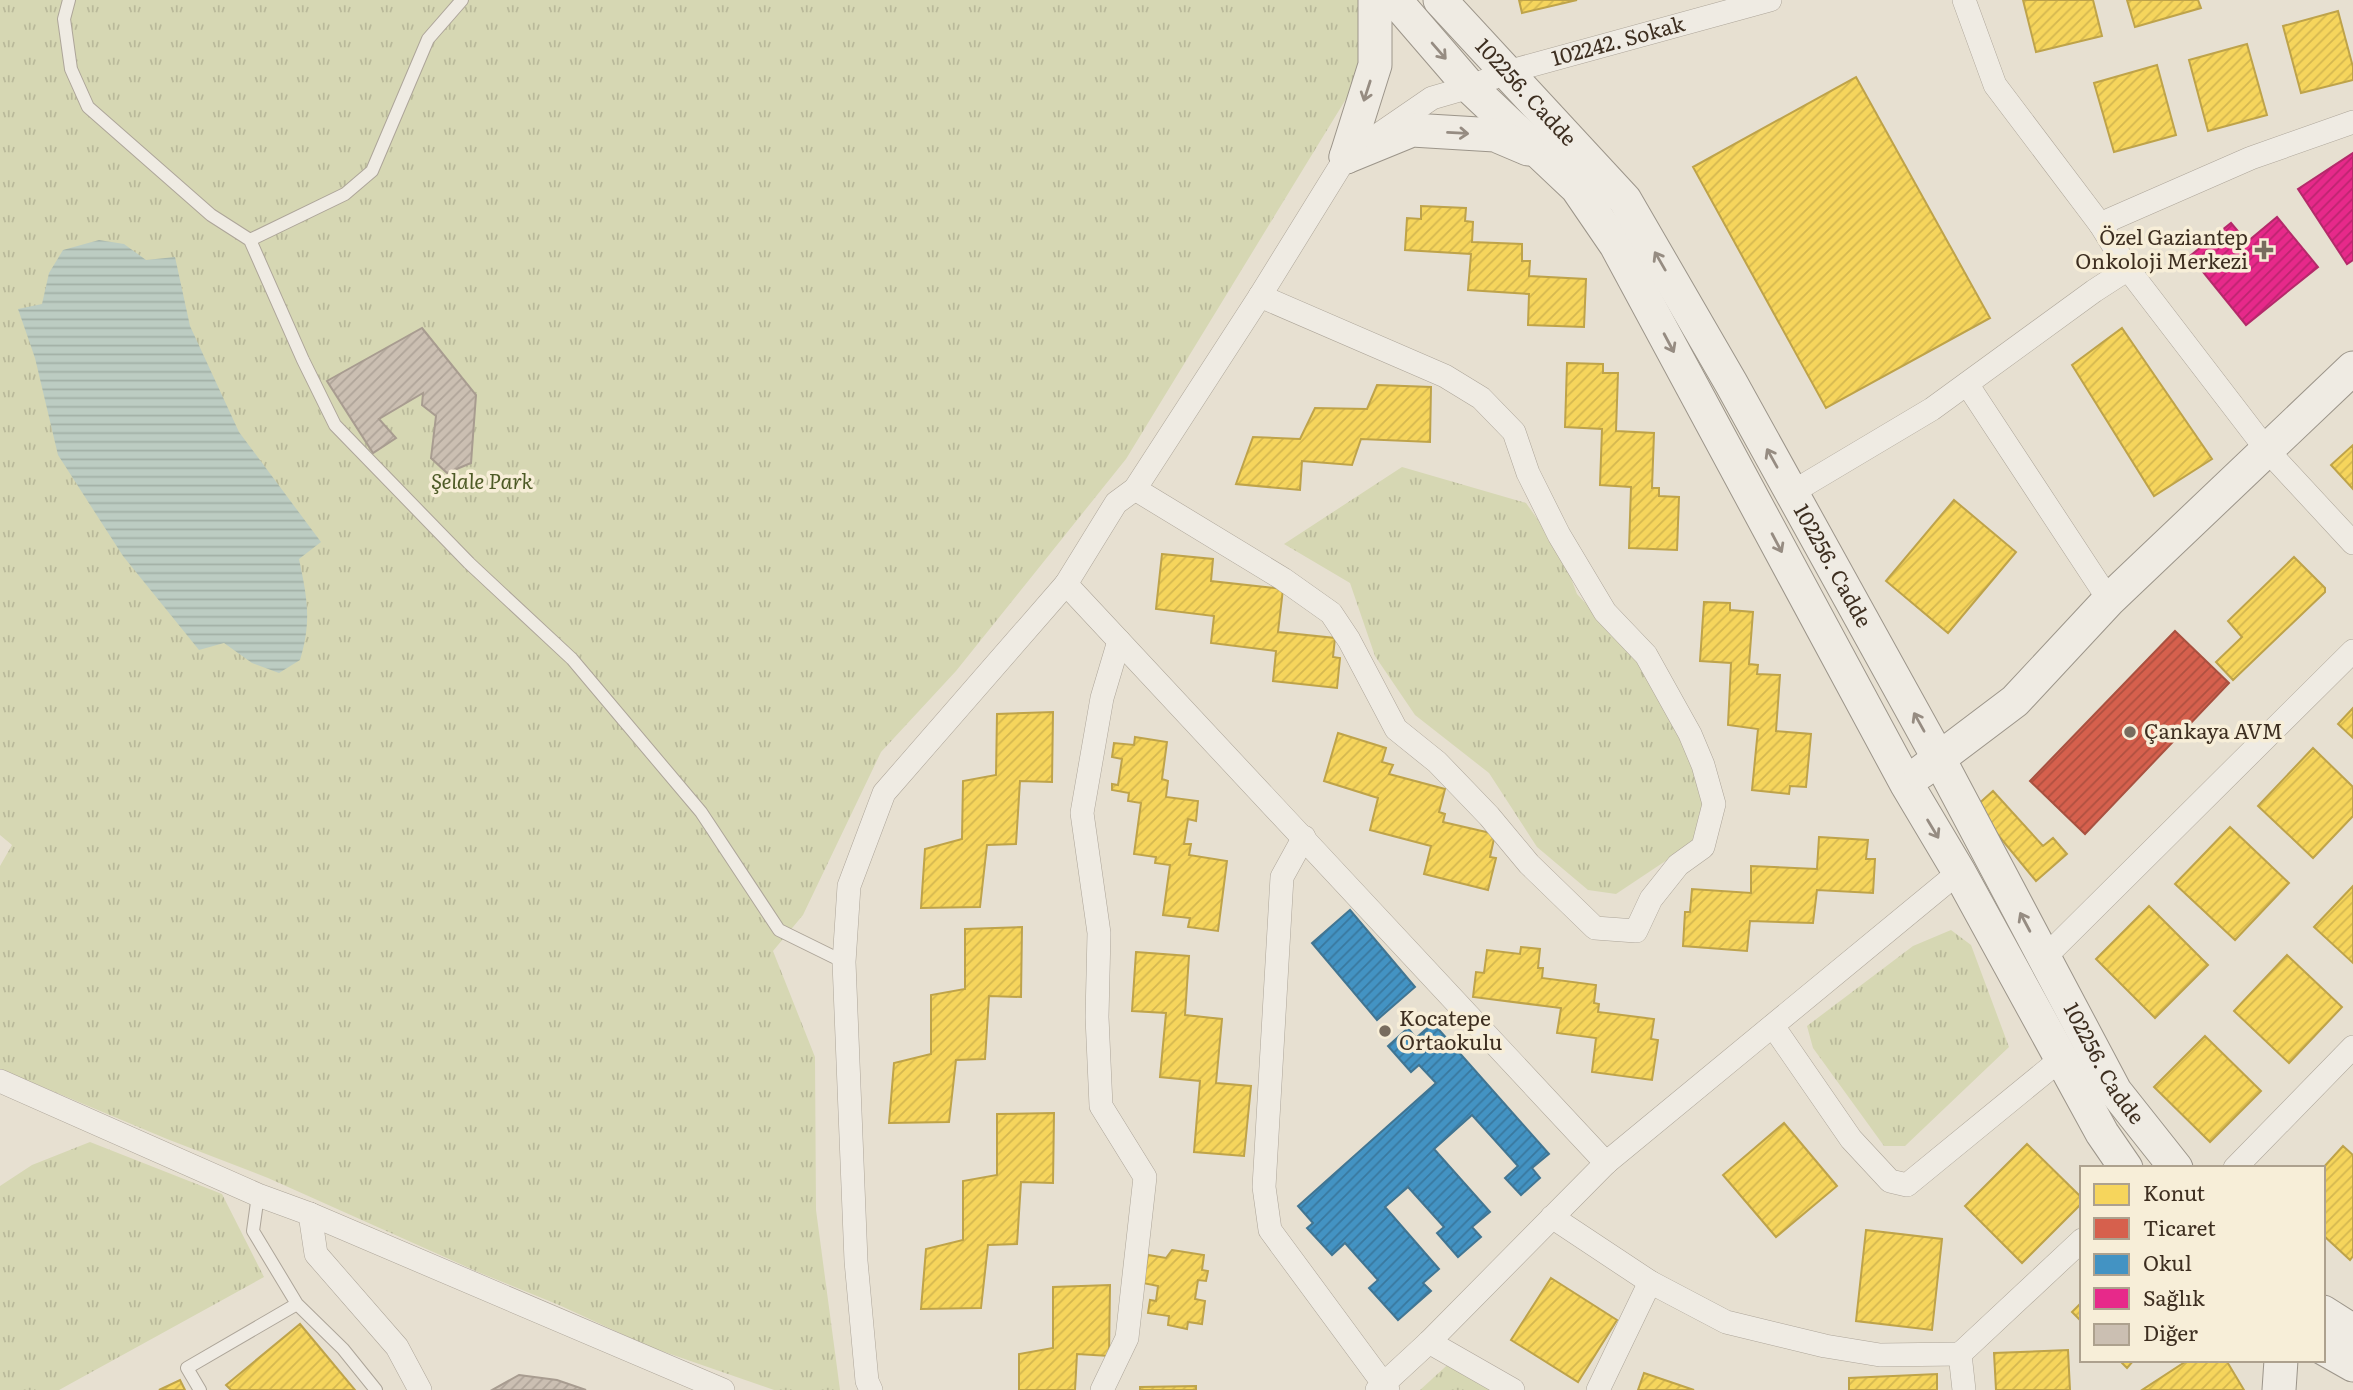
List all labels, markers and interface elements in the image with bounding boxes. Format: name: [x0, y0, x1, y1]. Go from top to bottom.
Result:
street label: 102242. Sokak: [1548, 6, 1688, 72]
street label: 102256. Cadde: [1470, 30, 1585, 152]
one-way arrow: [1431, 42, 1447, 60]
one-way arrow: [1359, 80, 1372, 102]
one-way arrow: [1446, 127, 1469, 140]
place label: Özel Gaziantep Onkoloji Merkezi: [2075, 220, 2248, 275]
marker: Özel Gaziantep Onkoloji Merkezi: [2254, 240, 2274, 260]
one-way arrow: [1653, 251, 1667, 271]
one-way arrow: [1663, 332, 1676, 353]
one-way arrow: [1765, 449, 1779, 469]
park label: Şelale Park: [431, 464, 533, 495]
street label: 102256. Cadde: [1788, 497, 1881, 632]
one-way arrow: [1771, 532, 1784, 553]
one-way arrow: [1912, 712, 1926, 732]
place label: Çankaya AVM: [2144, 714, 2283, 745]
marker: Çankaya AVM: [2122, 724, 2138, 740]
one-way arrow: [1927, 818, 1941, 838]
one-way arrow: [2018, 913, 2032, 933]
street label: 102256. Cadde: [2058, 996, 2153, 1130]
place label: Kocatepe Ortaokulu: [1399, 1001, 1502, 1056]
marker: Kocatepe Ortaokulu: [1377, 1023, 1393, 1039]
legend: [2080, 1166, 2325, 1362]
text: Konut: [2143, 1176, 2206, 1207]
text: Ticaret: [2143, 1211, 2216, 1242]
text: Okul: [2143, 1246, 2192, 1277]
text: Sağlık: [2143, 1281, 2205, 1312]
text: Diğer: [2143, 1316, 2198, 1347]

